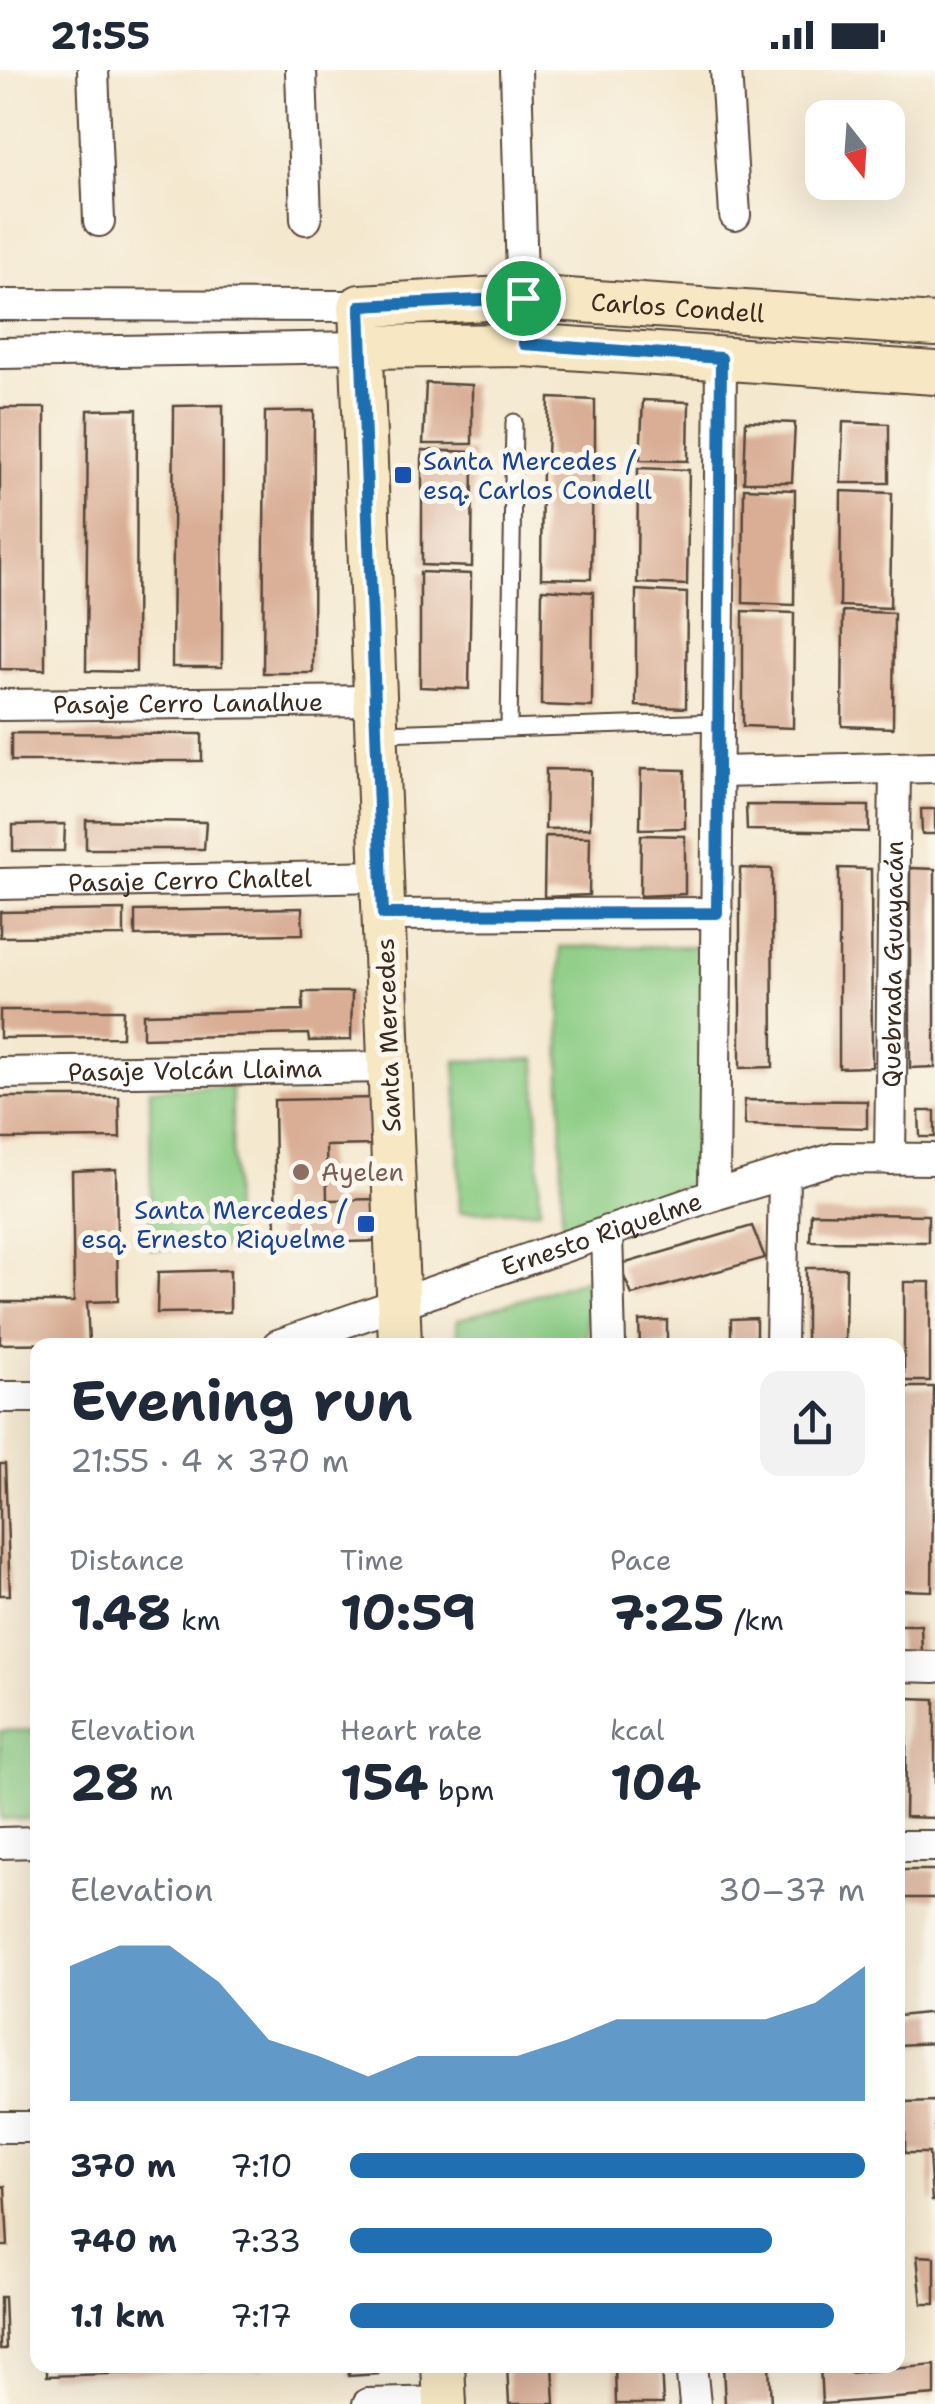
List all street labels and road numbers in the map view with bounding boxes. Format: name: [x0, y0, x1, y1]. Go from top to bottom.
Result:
street label: Carlos Condell: [590, 285, 766, 330]
street label: Pasaje Cerro Lanalhue: [53, 685, 323, 721]
street label: Quebrada Guayacán: [874, 840, 911, 1088]
street label: Pasaje Cerro Chaltel: [68, 860, 313, 900]
street label: Santa Mercedes: [368, 937, 408, 1133]
street label: Pasaje Volcán Llaima: [68, 1051, 323, 1089]
street label: Ernesto Riquelme: [497, 1183, 706, 1284]

